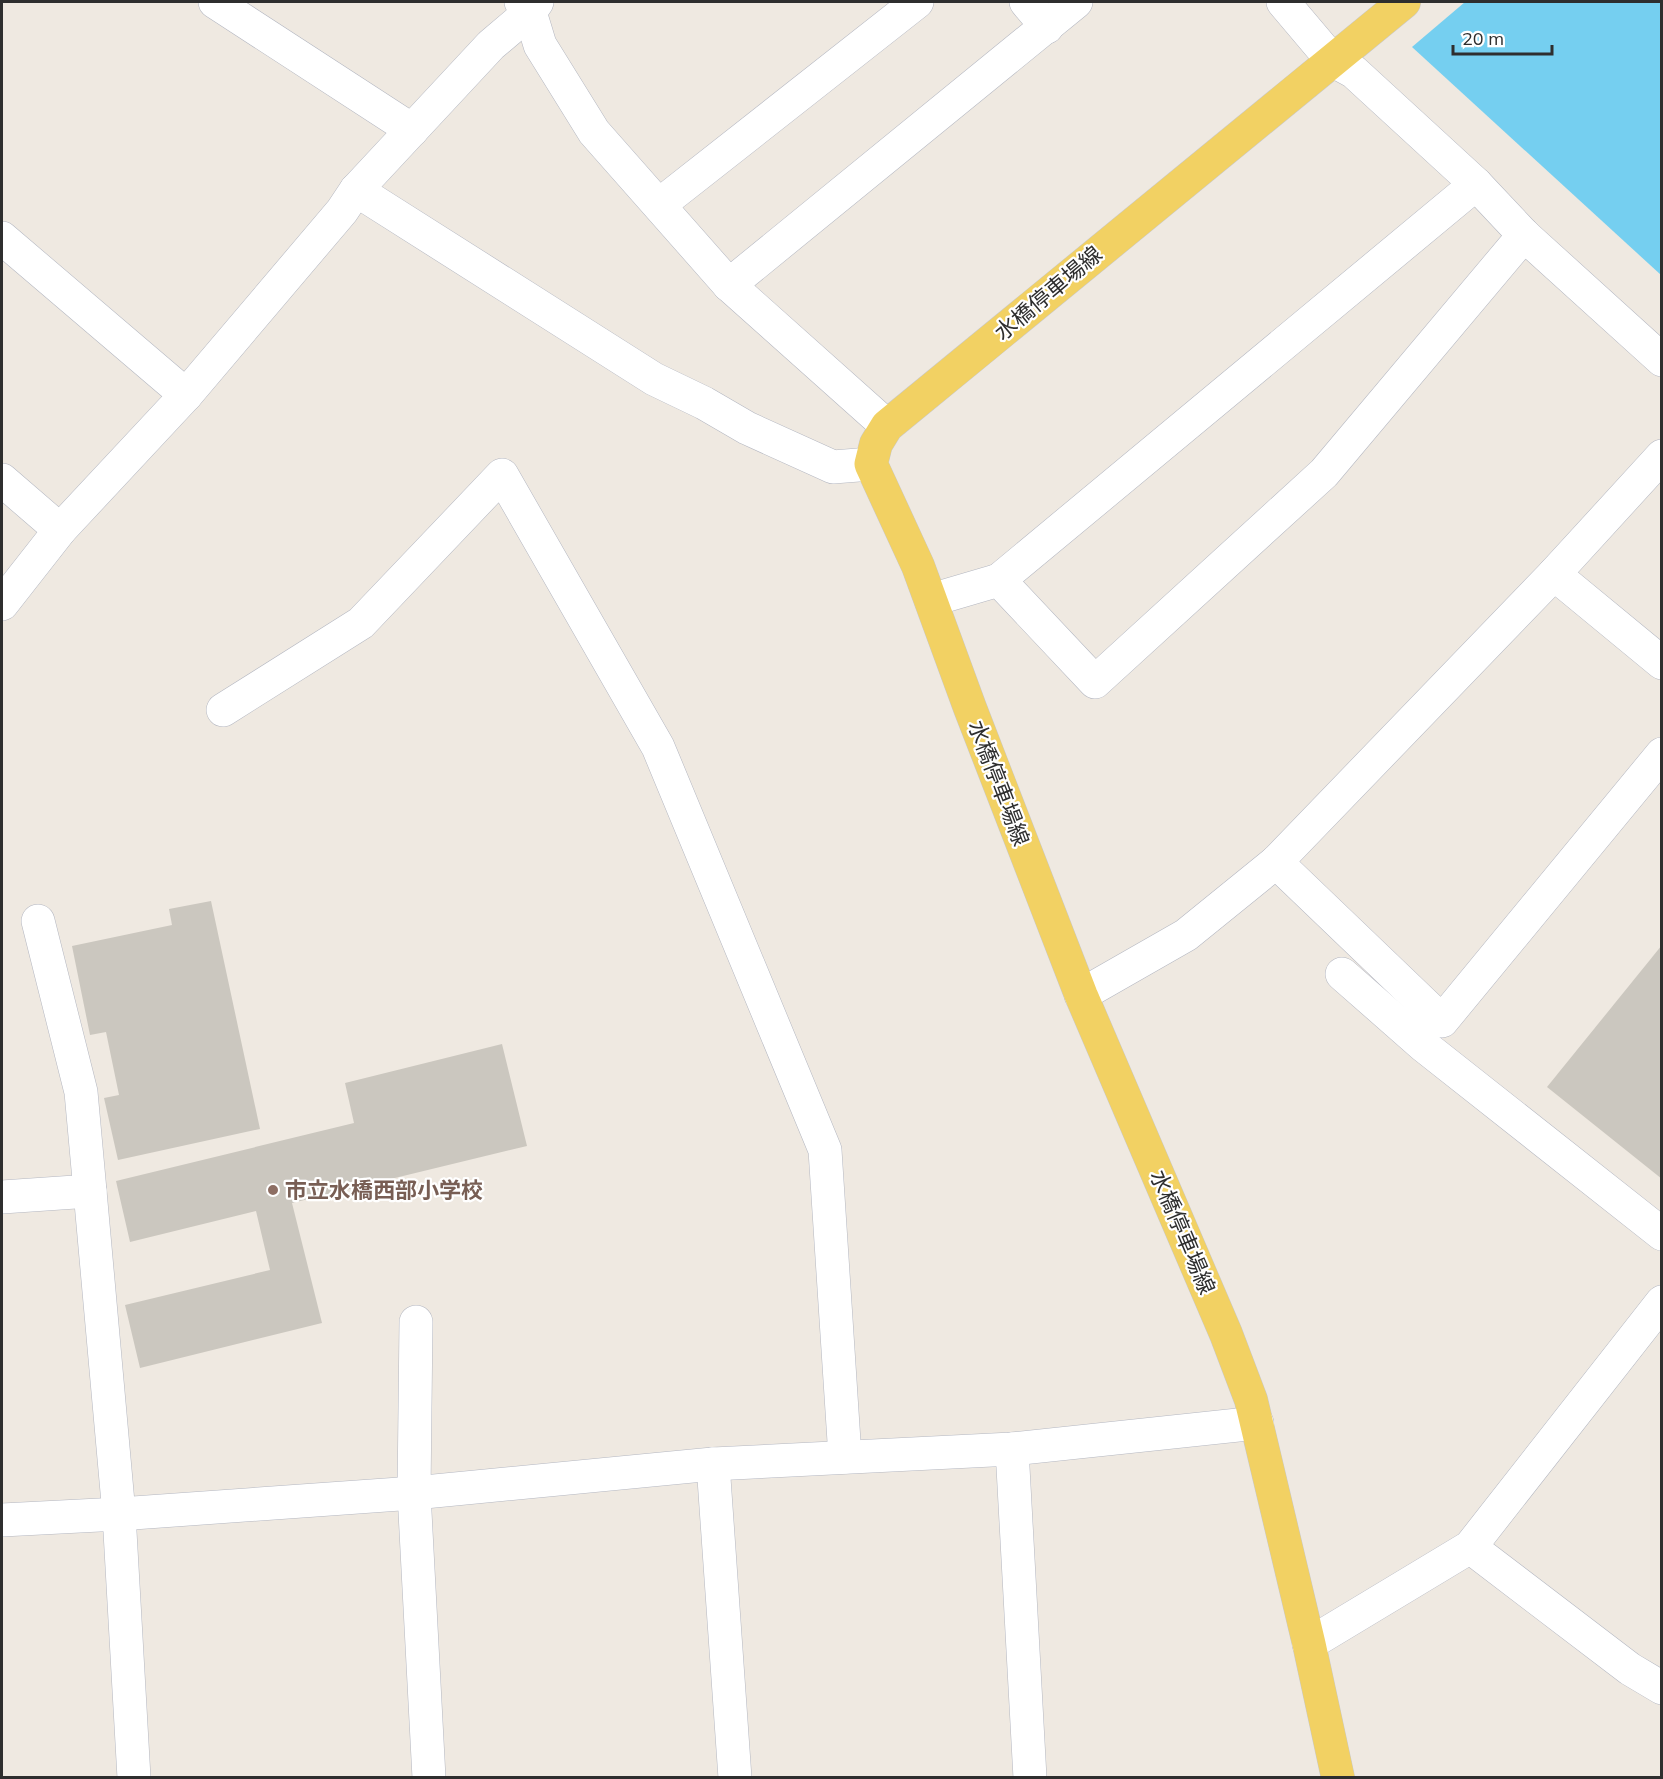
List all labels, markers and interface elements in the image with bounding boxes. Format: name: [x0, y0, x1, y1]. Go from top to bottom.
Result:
scale bar: [1453, 18, 1552, 56]
text: 20 m: [1462, 27, 1504, 50]
street label: 水橋停車場線: [988, 240, 1108, 346]
street label: 水橋停車場線: [962, 716, 1036, 850]
street label: 水橋停車場線: [1144, 1166, 1222, 1298]
place label: 市立水橋西部小学校: [285, 1176, 483, 1204]
marker: 市立水橋西部小学校: [266, 1183, 280, 1197]

